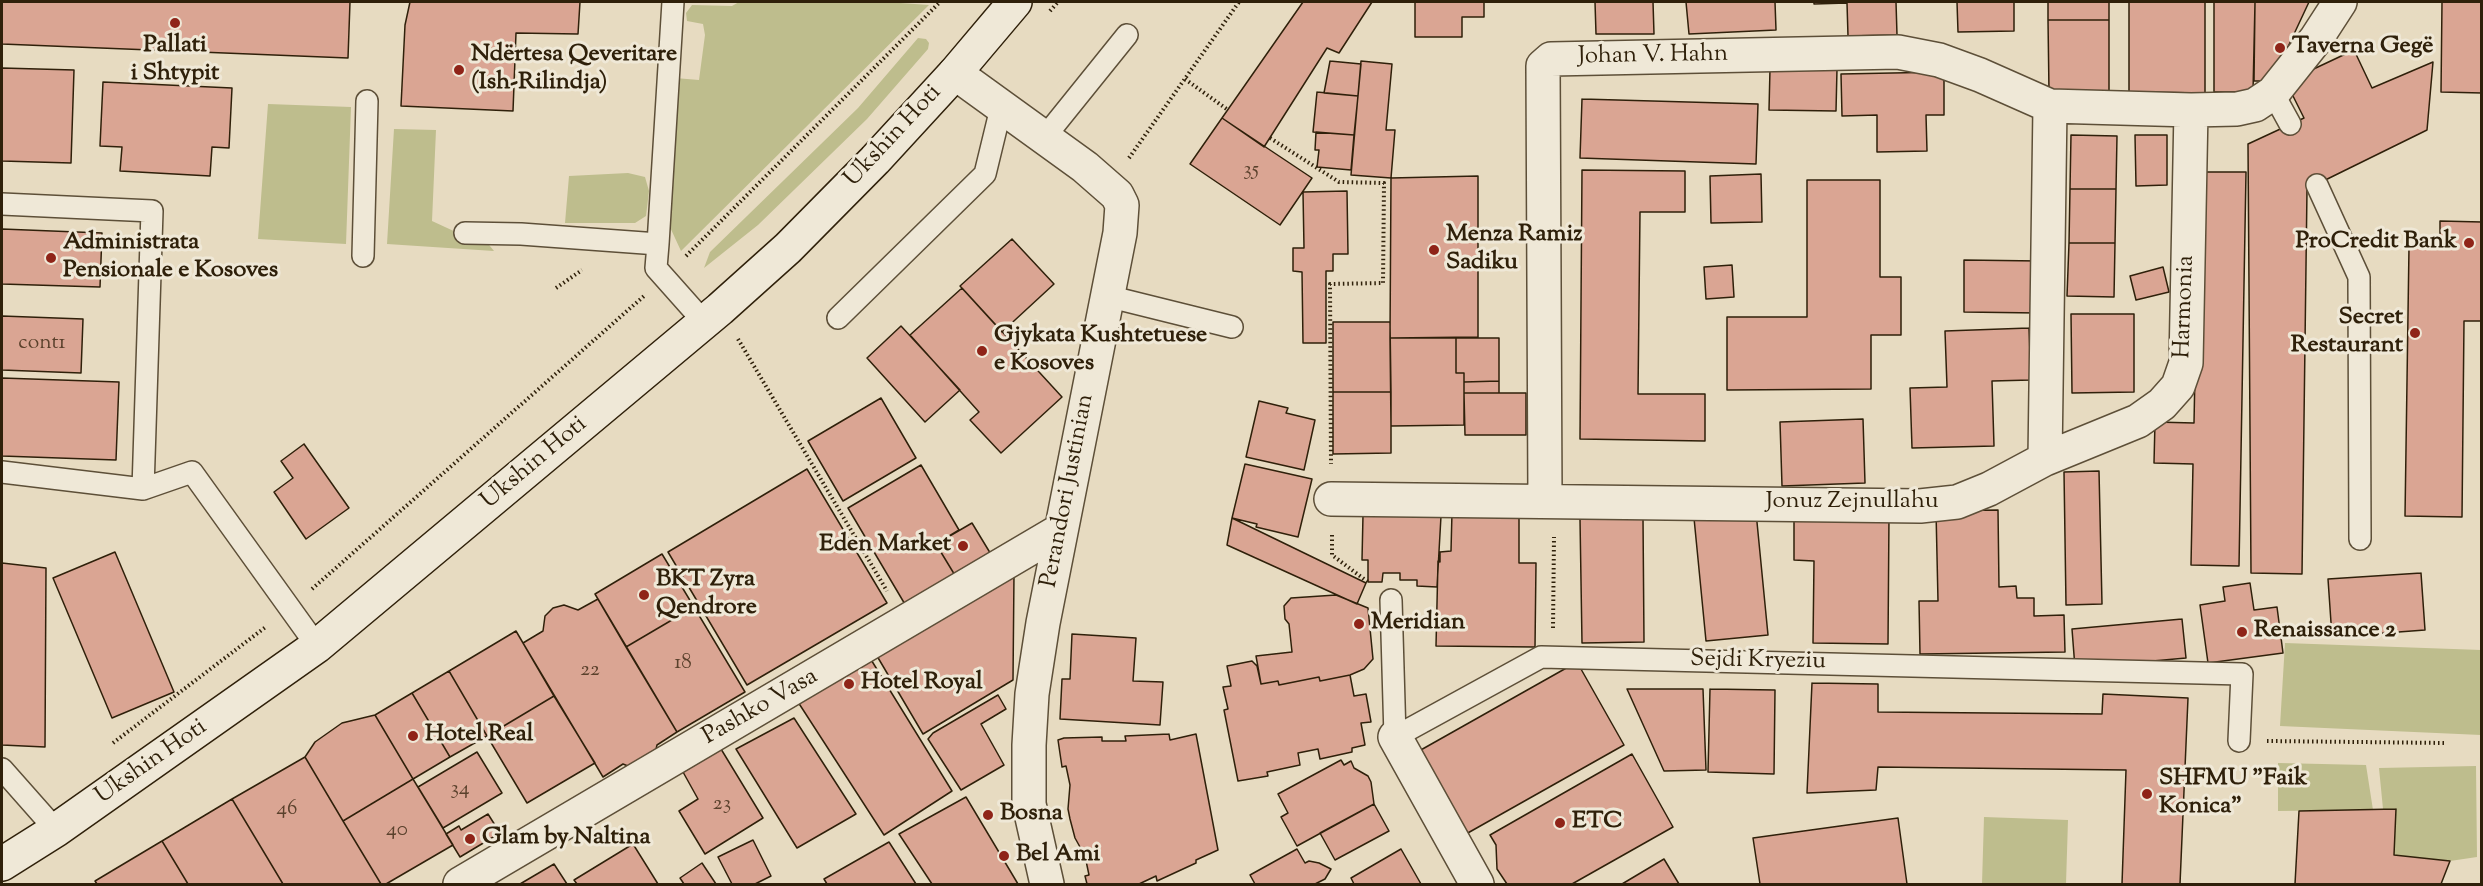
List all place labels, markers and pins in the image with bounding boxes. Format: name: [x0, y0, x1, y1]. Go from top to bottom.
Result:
marker: Pallati i Shtypit: [168, 16, 182, 30]
place label: Pallati i Shtypit: [131, 33, 219, 89]
place label: Taverna Gegë: [2292, 34, 2433, 62]
marker: Taverna Gegë: [2273, 41, 2287, 55]
place label: Ndërtesa Qeveritare (Ish-Rilindja): [471, 42, 677, 98]
marker: Ndërtesa Qeveritare (Ish-Rilindja): [452, 63, 466, 77]
place label: Menza Ramiz Sadiku: [1446, 222, 1582, 278]
place label: ProCredit Bank: [2295, 229, 2457, 257]
place label: Administrata Pensionale e Kosoves: [63, 230, 278, 286]
marker: ProCredit Bank: [2462, 236, 2476, 250]
marker: Menza Ramiz Sadiku: [1427, 243, 1441, 257]
marker: Administrata Pensionale e Kosoves: [44, 251, 58, 265]
place label: Secret Restaurant: [2291, 305, 2403, 361]
place label: Gjykata Kushtetuese e Kosoves: [994, 323, 1207, 379]
marker: Secret Restaurant: [2408, 326, 2422, 340]
marker: Gjykata Kushtetuese e Kosoves: [975, 344, 989, 358]
place label: Eden Market: [819, 532, 951, 560]
marker: Eden Market: [956, 539, 970, 553]
place label: BKT Zyra Qendrore: [656, 567, 757, 623]
marker: BKT Zyra Qendrore: [637, 588, 651, 602]
place label: Meridian: [1371, 610, 1465, 638]
marker: Meridian: [1352, 617, 1366, 631]
place label: Renaissance 2: [2254, 618, 2396, 646]
marker: Renaissance 2: [2235, 625, 2249, 639]
place label: Hotel Royal: [861, 670, 983, 698]
marker: Hotel Royal: [842, 677, 856, 691]
place label: Hotel Real: [425, 722, 534, 750]
marker: Hotel Real: [406, 729, 420, 743]
place label: SHFMU "Faik Konica": [2159, 766, 2307, 822]
marker: SHFMU "Faik Konica": [2140, 787, 2154, 801]
place label: Bosna: [1000, 801, 1063, 829]
marker: Bosna: [981, 808, 995, 822]
place label: ETC: [1572, 809, 1623, 837]
marker: ETC: [1553, 816, 1567, 830]
place label: Glam by Naltina: [482, 825, 651, 853]
marker: Glam by Naltina: [463, 832, 477, 846]
place label: Bel Ami: [1016, 842, 1100, 870]
marker: Bel Ami: [997, 849, 1011, 863]

